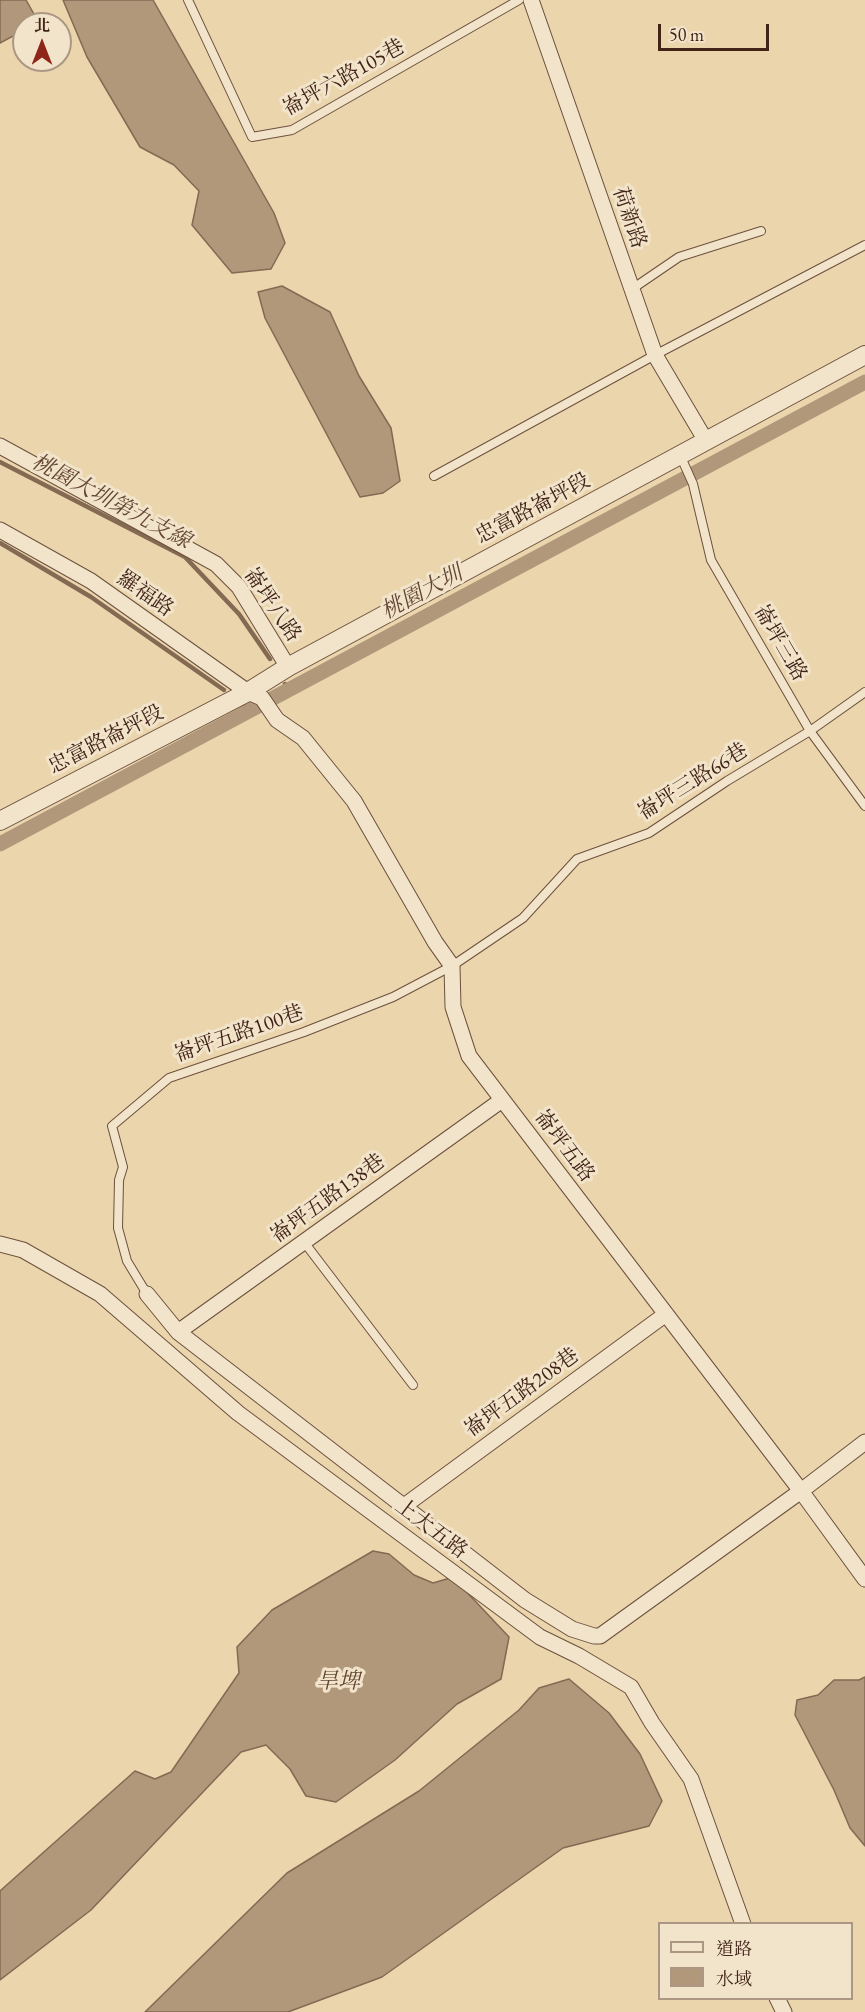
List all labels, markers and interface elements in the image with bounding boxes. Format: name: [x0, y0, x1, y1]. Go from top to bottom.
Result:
north arrow: [12, 12, 72, 72]
scale bar: [661, 12, 772, 50]
text: 北: [34, 15, 50, 36]
text: 50 m: [669, 23, 704, 46]
street label: 崙坪六路105巷: [279, 34, 409, 122]
street label: 荷新路: [607, 184, 651, 252]
water label: 桃園大圳第九支線: [27, 449, 195, 555]
street label: 忠富路崙坪段: [471, 468, 595, 550]
water label: 桃園大圳: [377, 561, 467, 625]
street label: 崙坪八路: [238, 563, 306, 647]
street label: 羅福路: [112, 566, 178, 622]
street label: 崙坪三路: [748, 600, 812, 686]
street label: 忠富路崙坪段: [44, 700, 168, 780]
street label: 崙坪三路66巷: [633, 738, 753, 826]
street label: 崙坪五路100巷: [171, 1000, 307, 1068]
street label: 崙坪五路: [529, 1105, 599, 1187]
street label: 崙坪五路138巷: [266, 1149, 390, 1249]
street label: 崙坪五路208巷: [460, 1343, 584, 1443]
street label: 上大五路: [390, 1494, 472, 1564]
water label: 旱埤: [316, 1669, 360, 1695]
legend: [658, 1922, 853, 2000]
text: 道路: [716, 1937, 752, 1960]
text: 水域: [716, 1967, 752, 1990]

